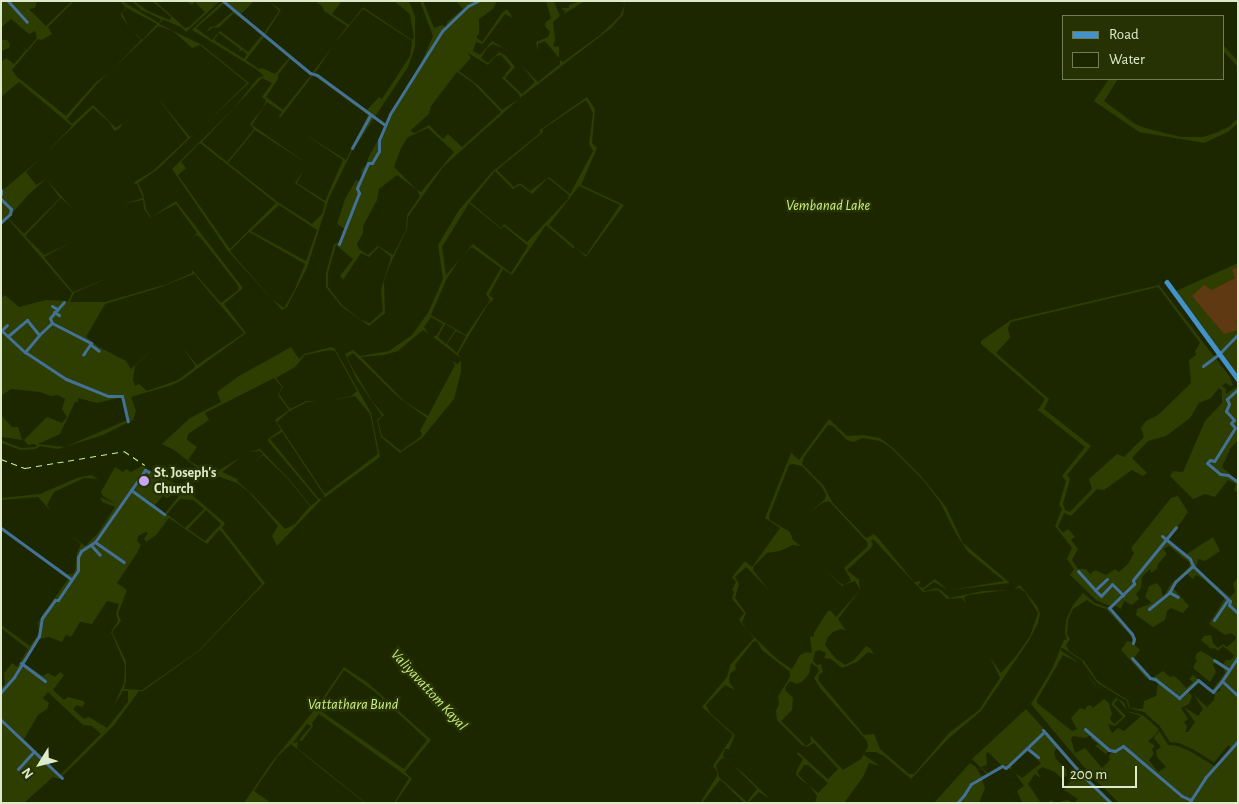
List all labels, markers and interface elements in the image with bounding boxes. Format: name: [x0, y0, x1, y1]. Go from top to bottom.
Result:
legend: [1062, 15, 1224, 80]
text: Road: [1109, 27, 1139, 42]
text: Water: [1109, 52, 1145, 67]
water label: Vembanad Lake: [786, 197, 870, 215]
place label: St. Joseph's Church: [154, 465, 216, 498]
marker: St. Joseph's Church: [138, 475, 150, 487]
water label: Valiyavattom Kayal: [387, 646, 471, 734]
water label: Vattathara Bund: [308, 696, 398, 714]
north arrow: [15, 739, 65, 789]
scale bar: [1064, 756, 1139, 788]
text: N: [19, 765, 36, 781]
text: 200 m: [1070, 767, 1107, 782]

